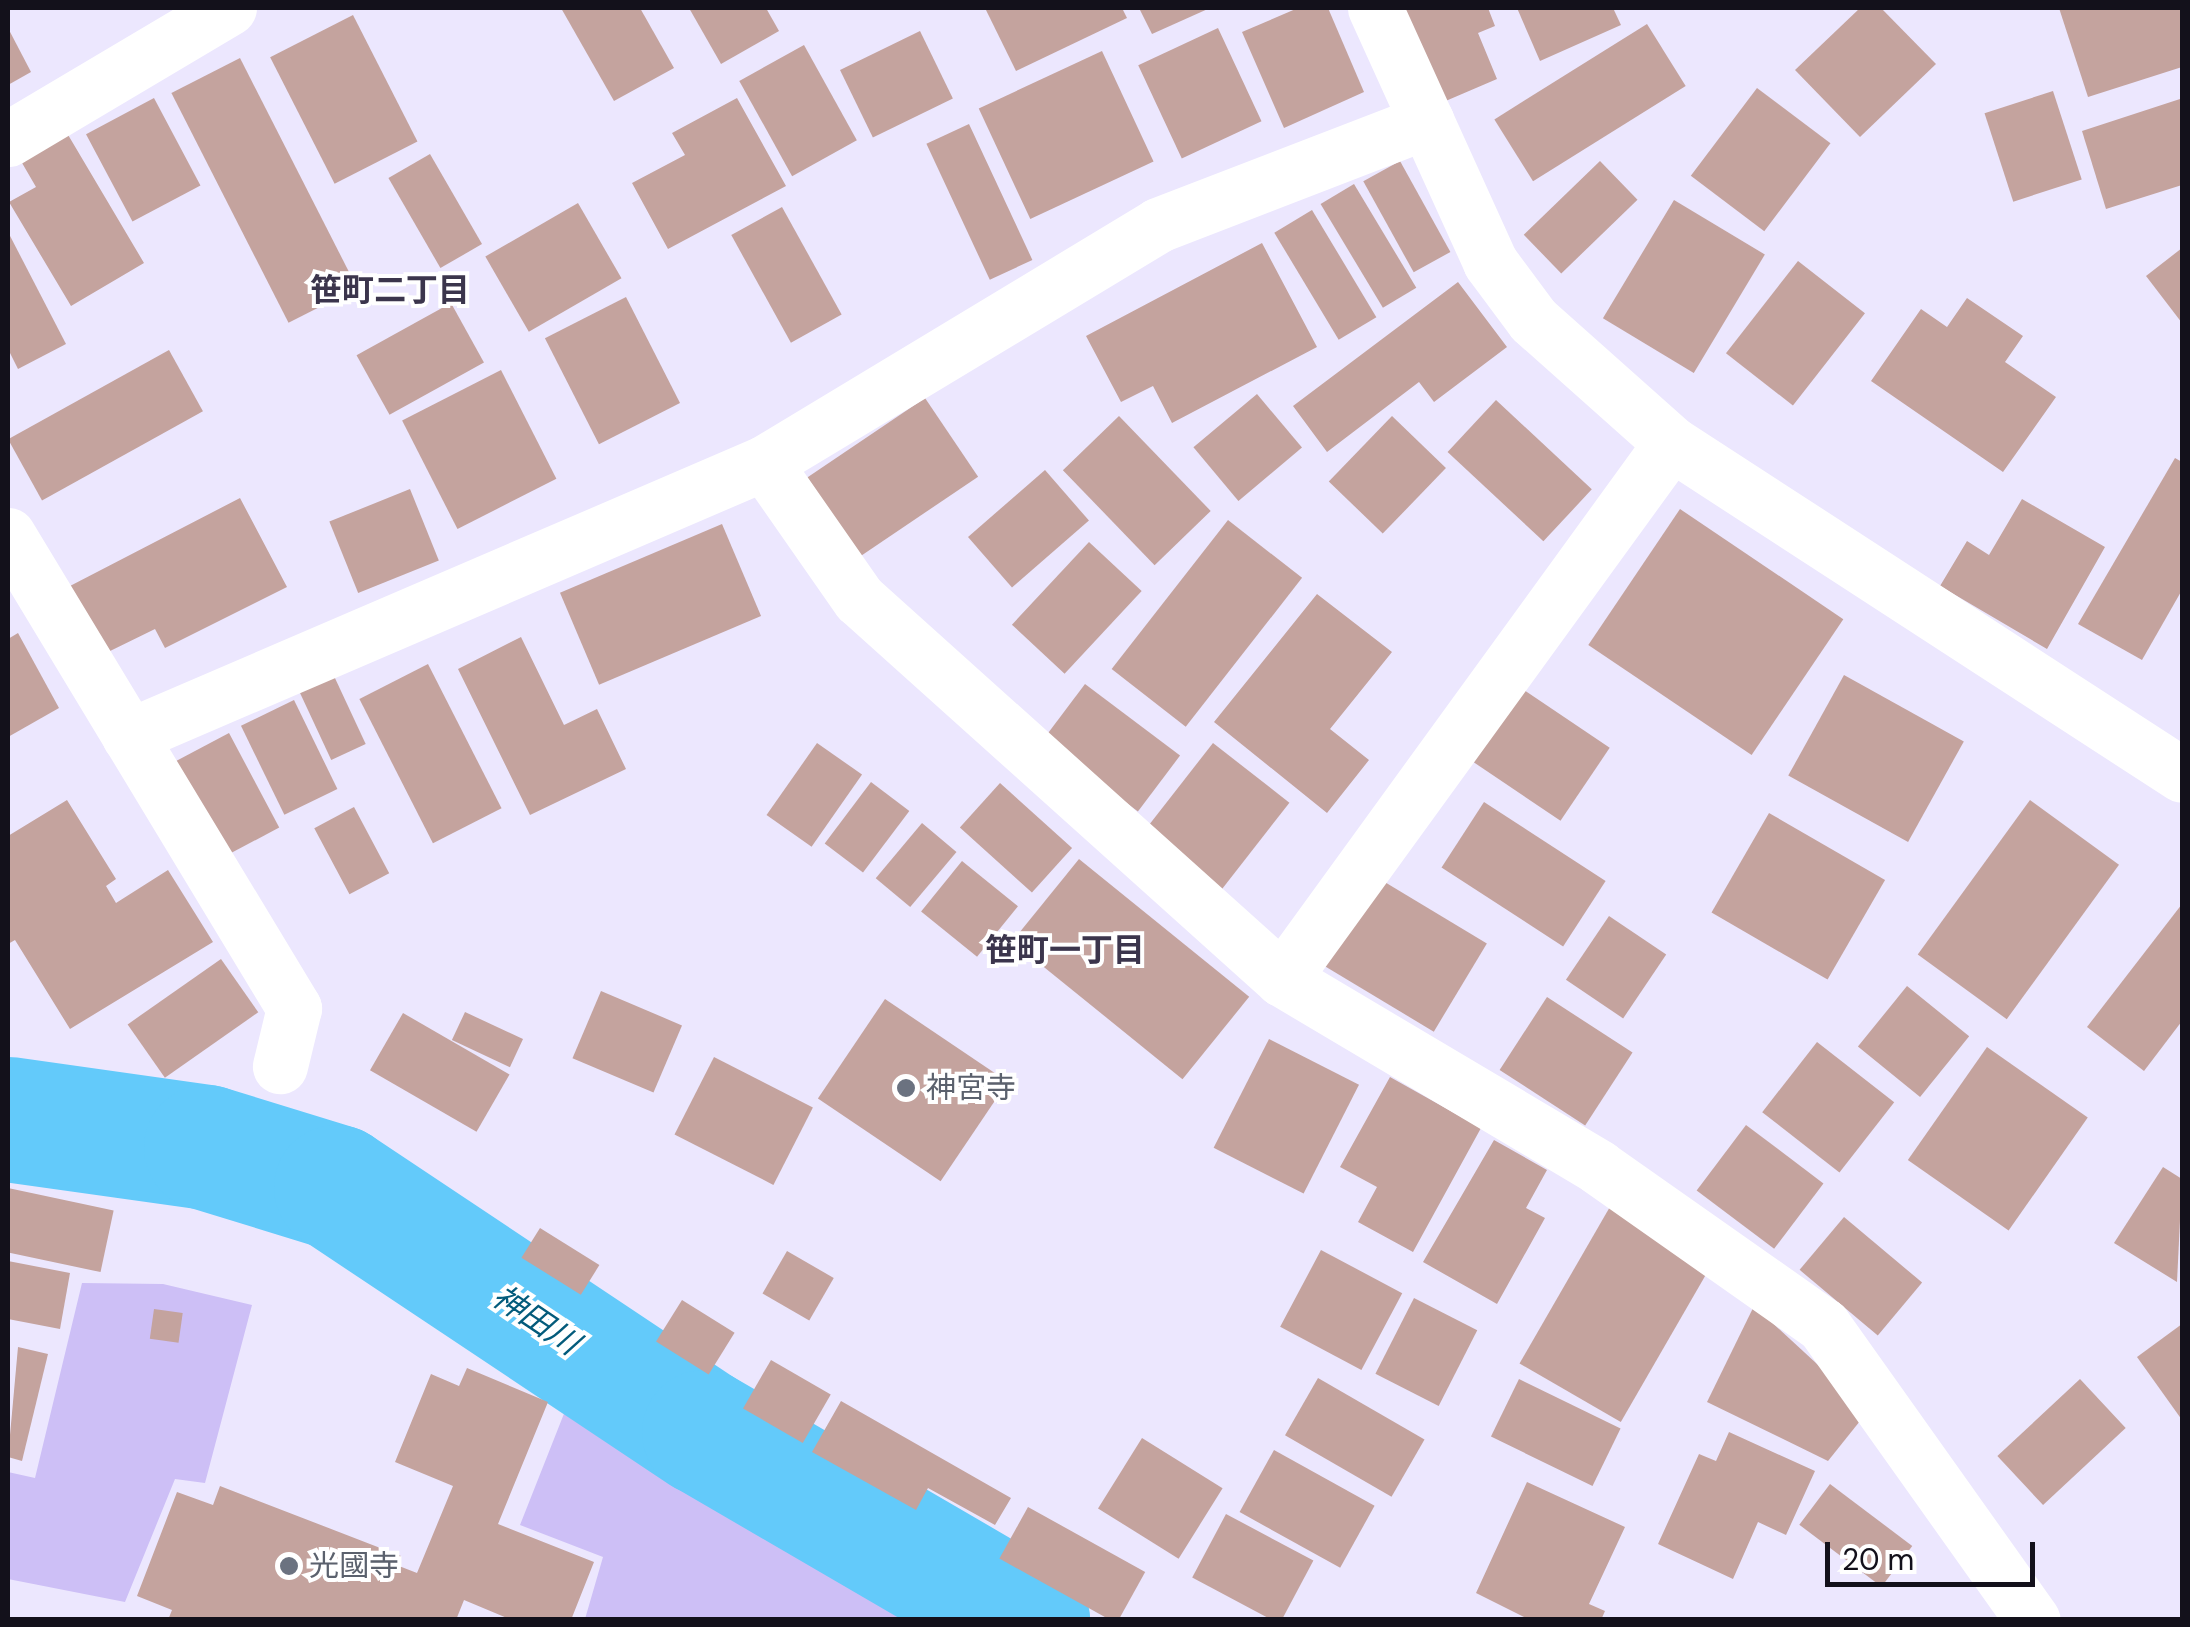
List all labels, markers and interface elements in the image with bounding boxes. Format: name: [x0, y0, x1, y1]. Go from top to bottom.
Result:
district label: 笹町二丁目: [310, 271, 470, 309]
district label: 笹町一丁目: [985, 931, 1145, 969]
place label: 神宮寺: [926, 1070, 1016, 1106]
marker: 神宮寺: [895, 1077, 917, 1099]
water label: 神田川: [485, 1277, 587, 1363]
scale bar: [1830, 1522, 2040, 1584]
text: 20 m: [1842, 1540, 1914, 1579]
place label: 光國寺: [309, 1548, 399, 1584]
marker: 光國寺: [278, 1555, 300, 1577]

